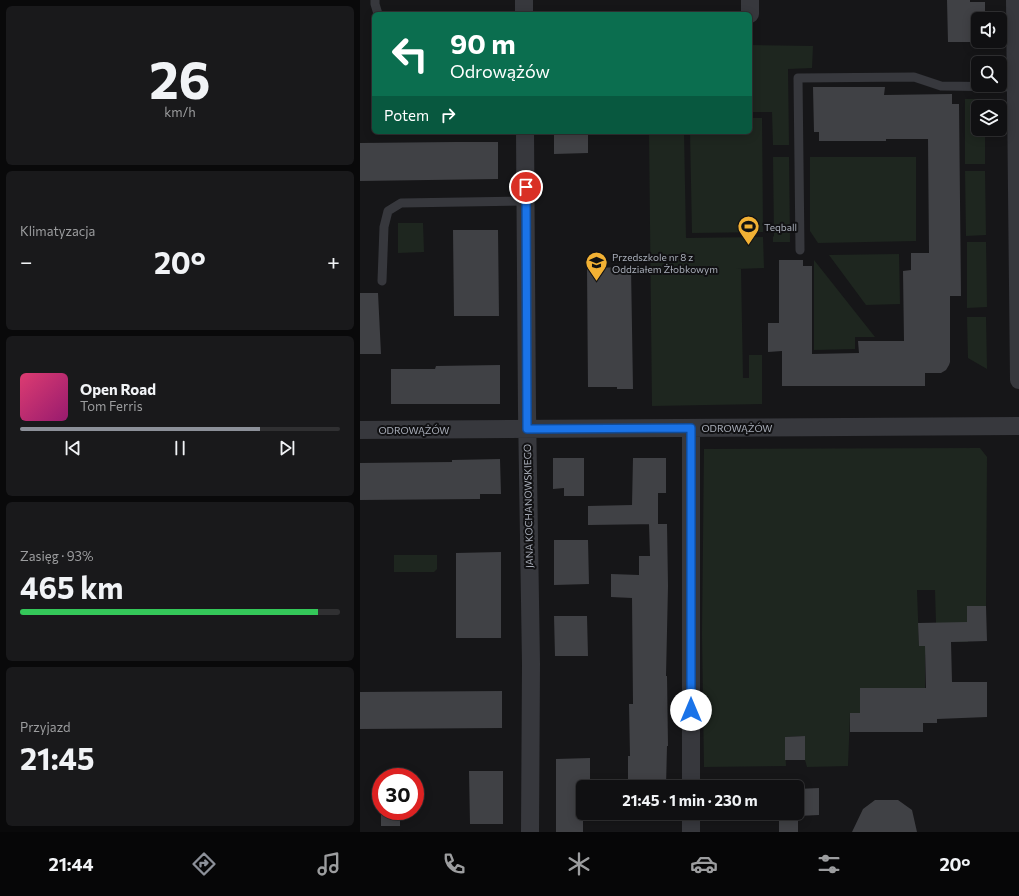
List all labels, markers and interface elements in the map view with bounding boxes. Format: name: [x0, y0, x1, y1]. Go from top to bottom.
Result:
map controls: [971, 12, 1007, 136]
button: sound: [971, 12, 1007, 48]
text: 90 m: [450, 26, 516, 60]
icon: left: [384, 28, 436, 80]
text: 26: [149, 46, 211, 110]
button: search: [971, 56, 1007, 92]
text: Odrowążów: [450, 60, 550, 82]
button: layers: [971, 100, 1007, 136]
text: km/h: [164, 104, 196, 120]
icon: right: [437, 104, 459, 126]
text: Potem: [384, 106, 429, 124]
pin: [509, 170, 543, 204]
icon: arrive: [515, 176, 537, 198]
sports icon: Teqball: [736, 214, 762, 247]
place label: Teqball: [764, 221, 797, 233]
text: Klimatyzacja: [20, 223, 95, 239]
text: 20°: [154, 243, 206, 280]
text: −: [20, 248, 33, 275]
text: +: [327, 248, 340, 275]
school or university icon: Przedszkole nr 8 z Oddziałem Żłobkowym: [584, 250, 610, 283]
place label: Przedszkole nr 8 z Oddziałem Żłobkowym: [612, 251, 718, 275]
text: Open Road: [80, 380, 156, 398]
text: Tom Ferris: [80, 398, 143, 414]
street label: ODROWĄŻÓW: [701, 422, 773, 434]
street label: ODROWĄŻÓW: [378, 424, 450, 436]
icon: previous: [62, 437, 84, 459]
icon: pause: [169, 437, 191, 459]
icon: next: [276, 437, 298, 459]
street label: JANA KOCHANOWSKIEGO: [521, 444, 535, 568]
text: Zasięg · 93%: [20, 548, 93, 564]
text: 465 km: [20, 568, 124, 605]
position arrow: [670, 689, 712, 731]
text: Przyjazd: [20, 719, 71, 735]
text: 21:45: [20, 739, 94, 776]
speed limit sign: 30: [372, 768, 424, 820]
text: 21:45 · 1 min · 230 m: [622, 791, 758, 809]
icon: directions: [190, 850, 218, 878]
icon: music: [315, 850, 343, 878]
icon: phone: [440, 850, 468, 878]
icon: climate: [565, 850, 593, 878]
icon: car: [690, 850, 718, 878]
icon: filters: [815, 850, 843, 878]
text: 21:44: [48, 853, 94, 875]
text: 20°: [939, 853, 971, 875]

